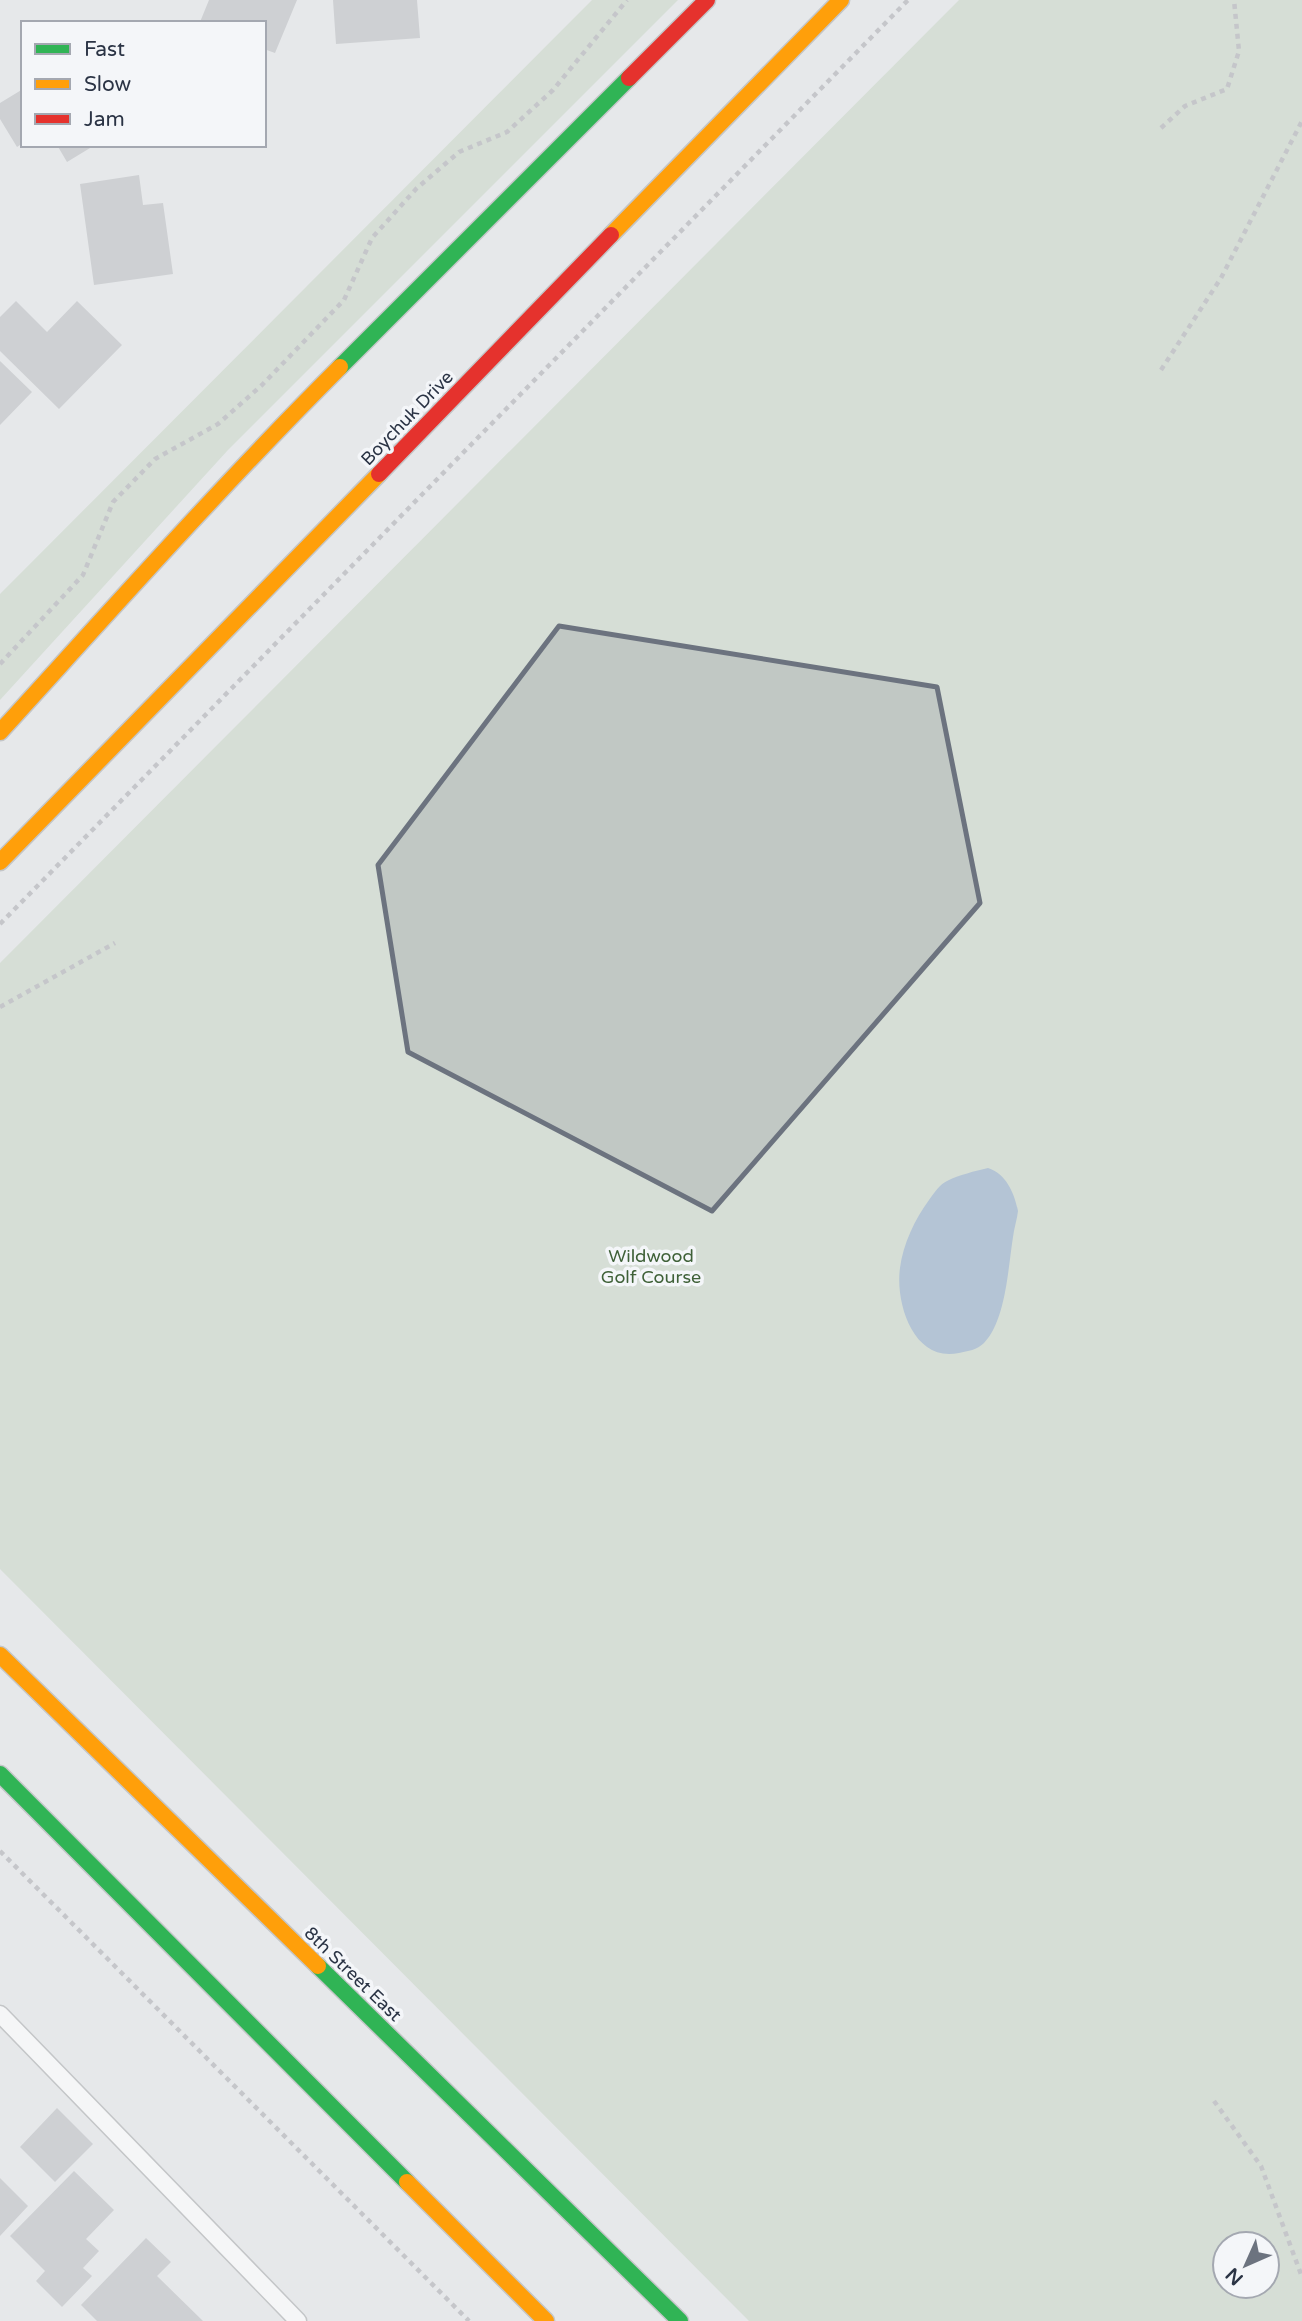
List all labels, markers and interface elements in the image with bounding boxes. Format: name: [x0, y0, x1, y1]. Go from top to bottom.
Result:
legend: [21, 21, 266, 147]
text: Fast: [84, 37, 125, 62]
text: Slow: [84, 72, 132, 97]
text: Jam: [84, 107, 125, 132]
street label: Boychuk Drive: [356, 366, 458, 470]
park label: Wildwood Golf Course: [601, 1245, 701, 1288]
street label: 8th Street East: [300, 1922, 406, 2026]
north arrow: [1211, 2230, 1281, 2300]
text: N: [1222, 2263, 1248, 2289]

